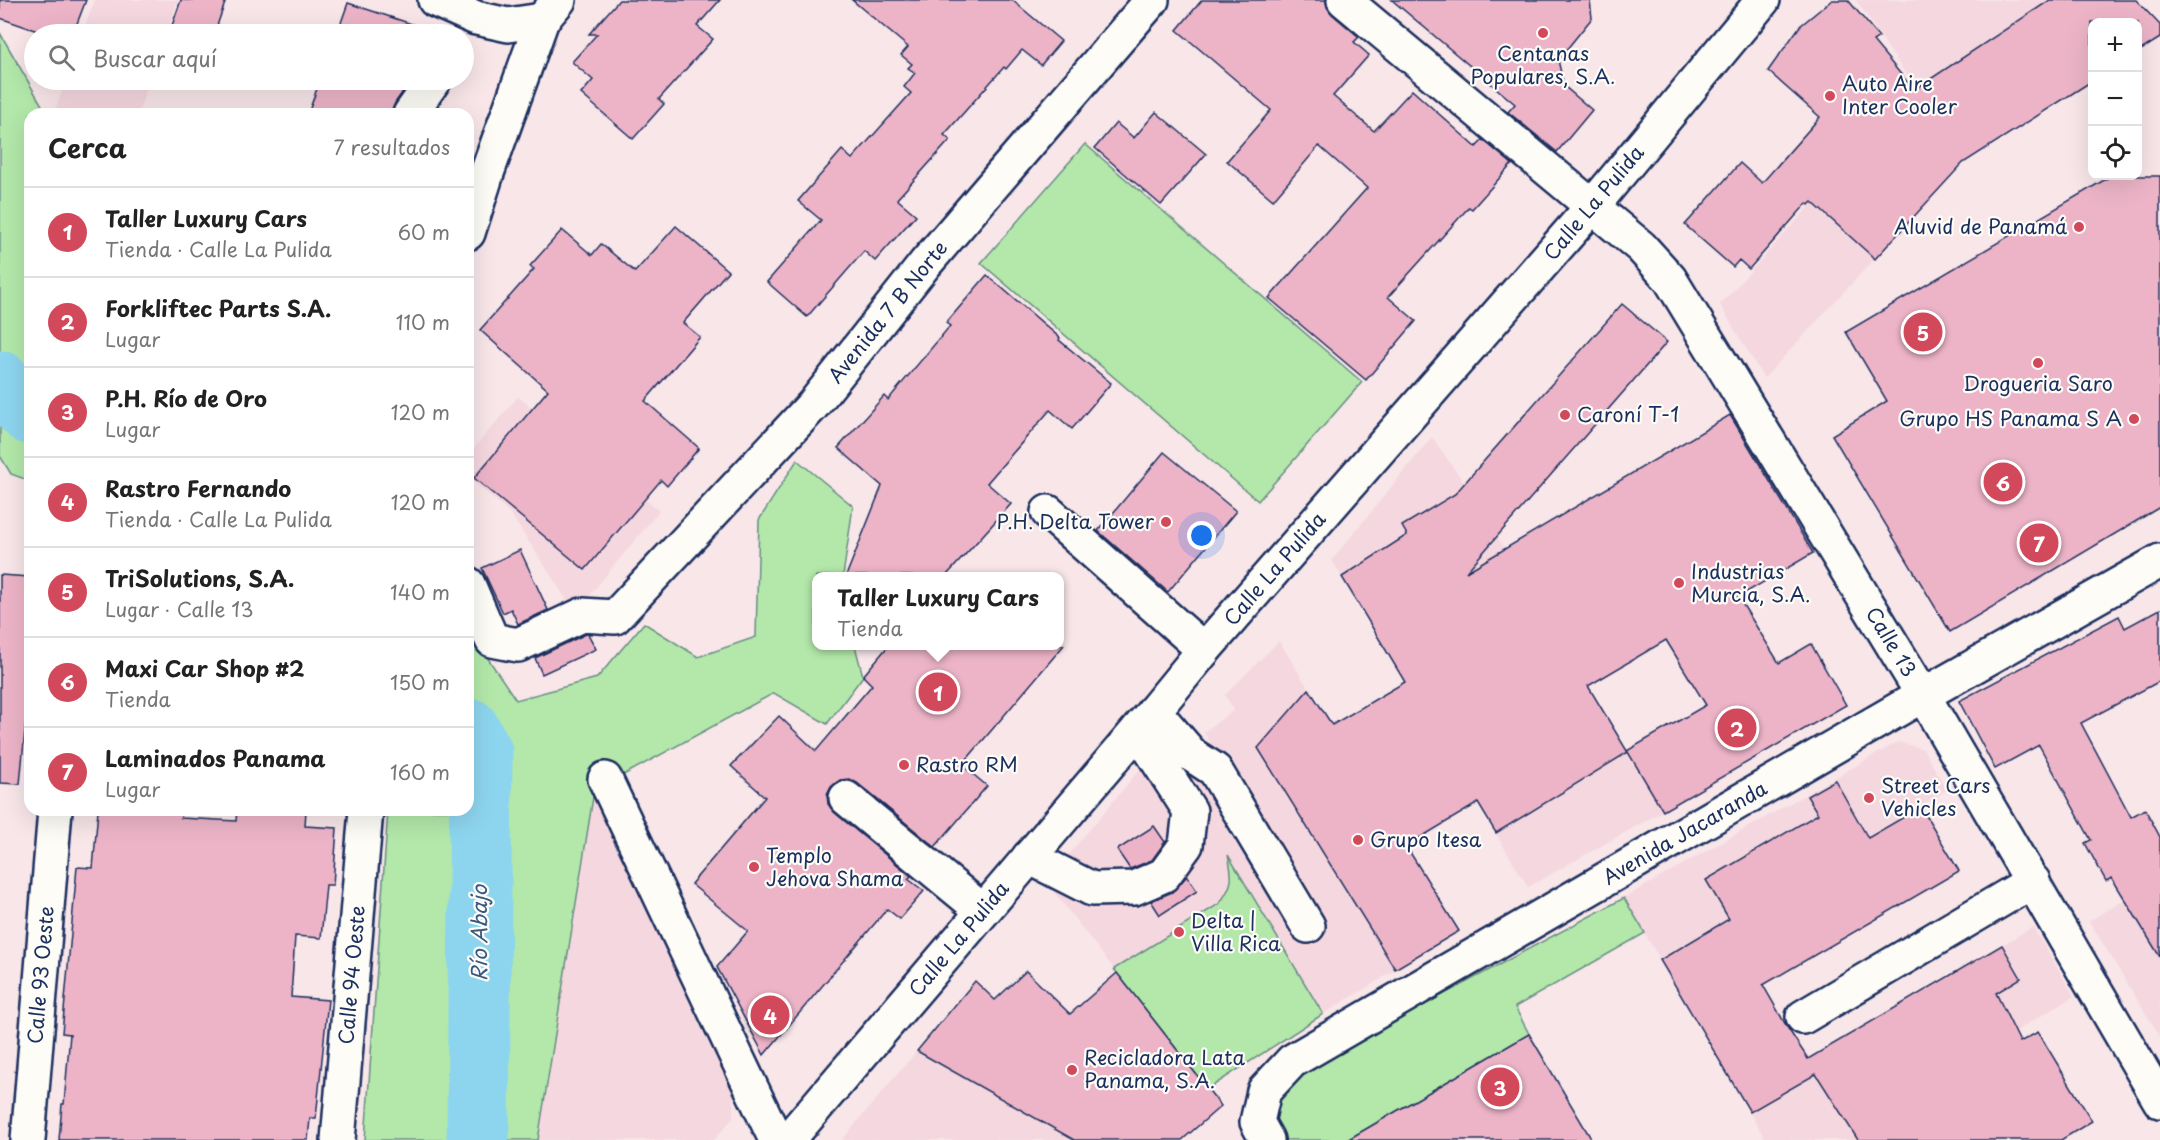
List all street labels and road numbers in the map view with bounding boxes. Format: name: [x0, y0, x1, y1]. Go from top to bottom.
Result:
street label: Calle La Pulida: [1536, 138, 1651, 267]
street label: Avenida 7 B Norte: [820, 234, 954, 389]
street label: Calle La Pulida: [1216, 504, 1333, 632]
street label: Calle 13: [1859, 601, 1925, 682]
street label: Avenida Jacaranda: [1597, 772, 1773, 891]
street label: Calle La Pulida: [901, 874, 1016, 1003]
street label: Calle 94 Oeste: [330, 904, 372, 1046]
street label: Calle 93 Oeste: [19, 905, 61, 1045]

